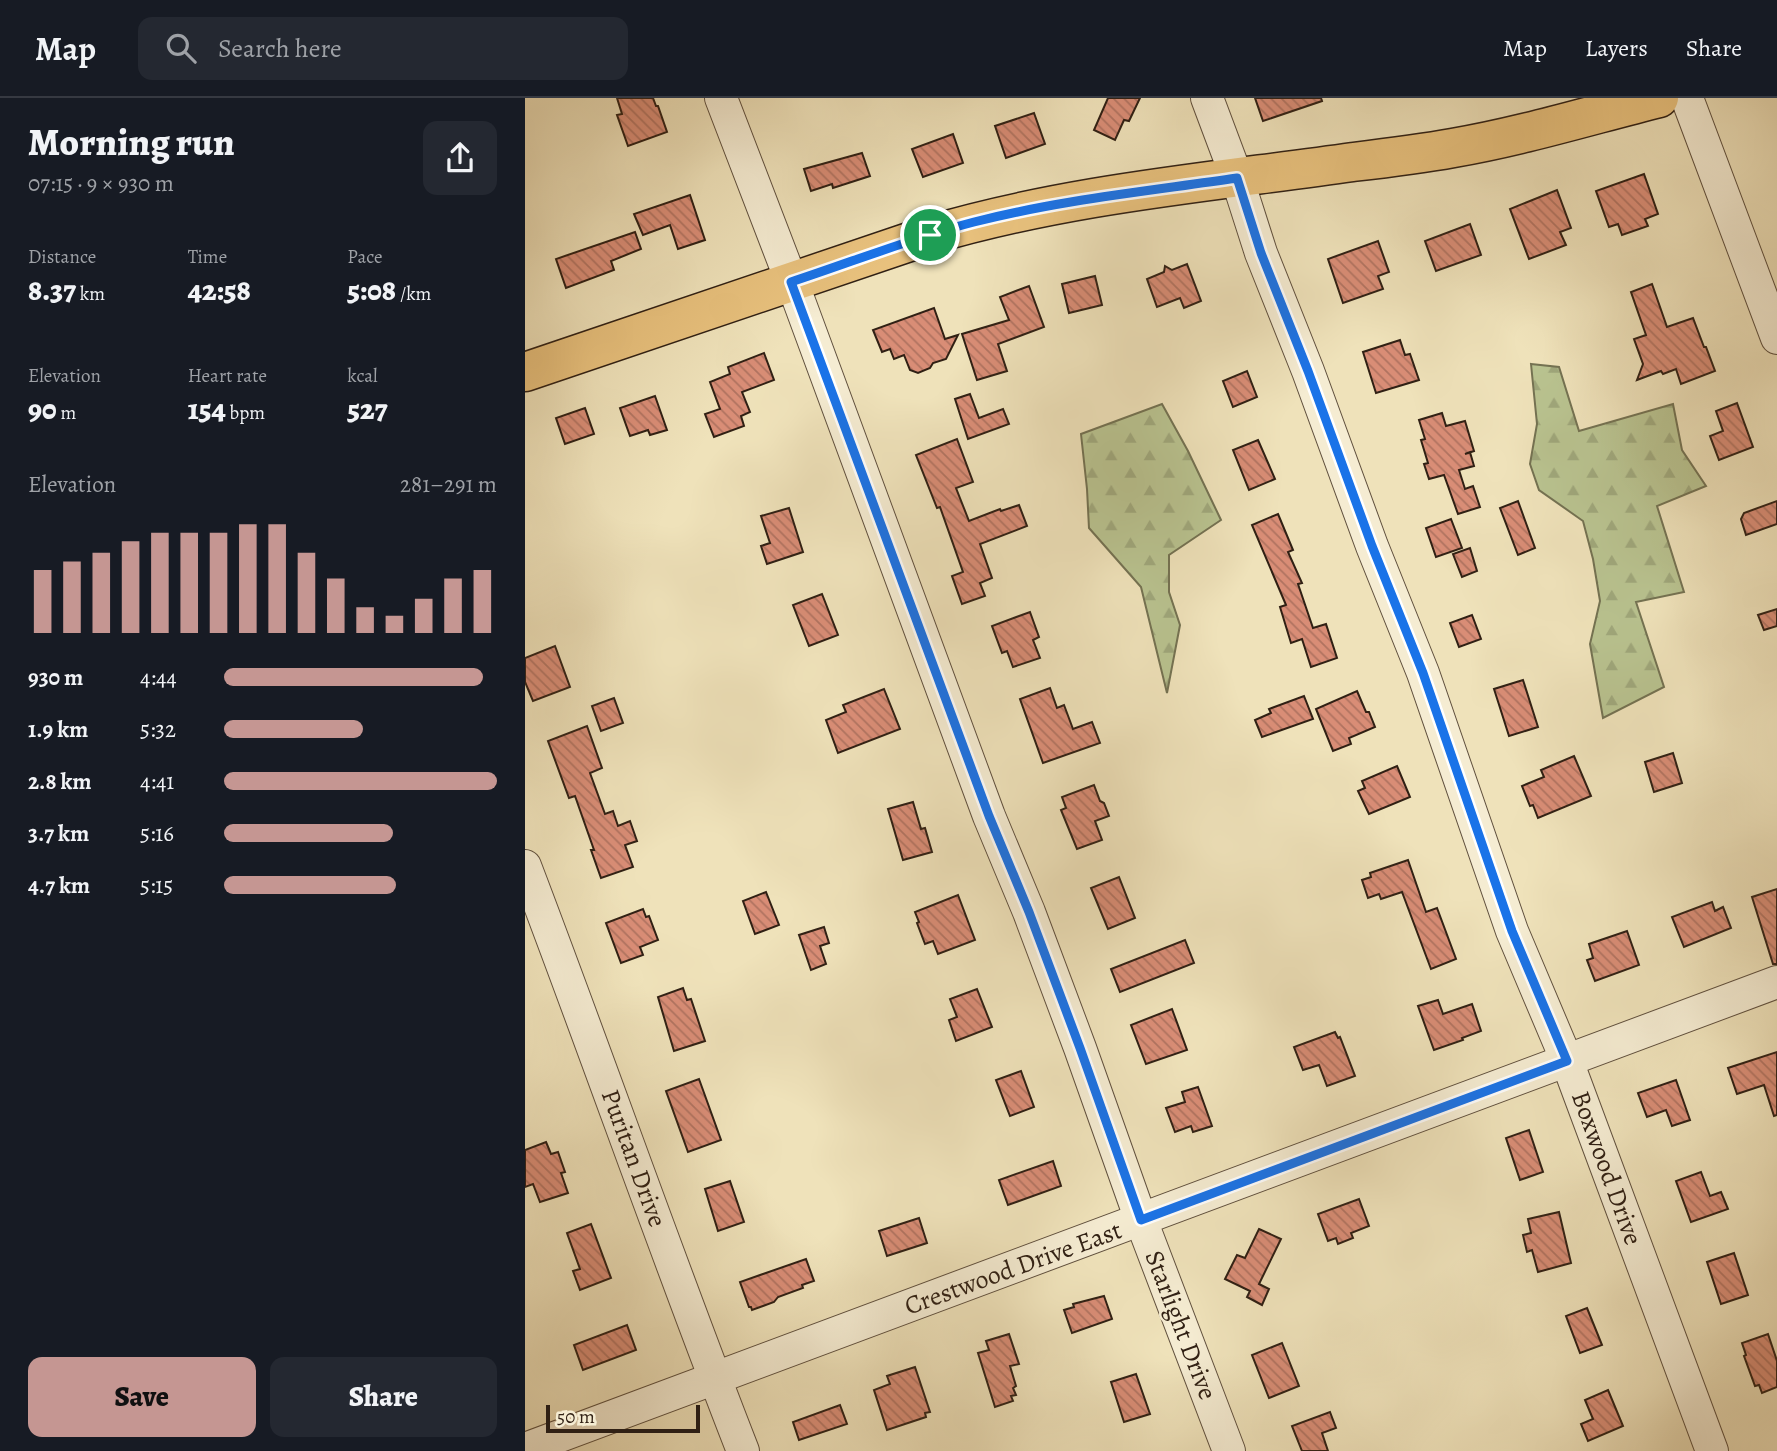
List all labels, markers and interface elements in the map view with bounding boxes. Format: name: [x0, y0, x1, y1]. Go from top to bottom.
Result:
search box: [138, 17, 628, 80]
text: Map: [35, 26, 96, 71]
icon: search: [162, 29, 200, 67]
text: Search here: [218, 31, 342, 66]
text: Map: [1503, 32, 1547, 64]
text: Layers: [1585, 32, 1648, 64]
text: Share: [1686, 32, 1742, 64]
text: Morning run: [28, 116, 235, 168]
button: share: [423, 121, 497, 195]
text: 07:15 · 9 × 930 m: [28, 168, 174, 199]
pin: [900, 205, 960, 265]
icon: arrive: [911, 216, 949, 254]
text: Distance: [28, 244, 96, 270]
text: Time: [188, 244, 227, 270]
text: Pace: [347, 244, 383, 270]
text: 8.37: [28, 270, 76, 310]
text: 42:58: [188, 270, 251, 310]
text: 5:08: [347, 270, 396, 310]
text: km: [76, 281, 105, 307]
text: /km: [396, 281, 431, 307]
text: Elevation: [28, 363, 101, 389]
text: Heart rate: [188, 363, 267, 389]
text: kcal: [347, 363, 378, 389]
text: 90: [28, 389, 57, 429]
text: 154: [188, 389, 226, 429]
text: 527: [347, 389, 388, 429]
text: m: [57, 400, 76, 426]
text: bpm: [226, 400, 265, 426]
text: Elevation: [28, 469, 116, 500]
text: 281–291 m: [400, 469, 497, 500]
text: 930 m: [28, 662, 83, 693]
text: 4:44: [140, 662, 177, 693]
text: 1.9 km: [28, 714, 88, 745]
text: 5:32: [140, 714, 176, 745]
text: 2.8 km: [28, 766, 92, 797]
text: 4:41: [140, 766, 174, 797]
text: 3.7 km: [28, 818, 89, 849]
text: 5:16: [140, 818, 174, 849]
text: 4.7 km: [28, 870, 90, 901]
text: 5:15: [140, 870, 173, 901]
street label: Puritan Drive: [593, 1084, 675, 1232]
street label: Boxwood Drive: [1563, 1086, 1651, 1250]
street label: Crestwood Drive East: [900, 1212, 1127, 1324]
street label: Starlight Drive: [1137, 1245, 1225, 1405]
button: Save: [28, 1357, 256, 1437]
button: Share: [270, 1357, 497, 1437]
scale bar: [546, 1402, 700, 1434]
text: 50 m: [557, 1404, 595, 1430]

